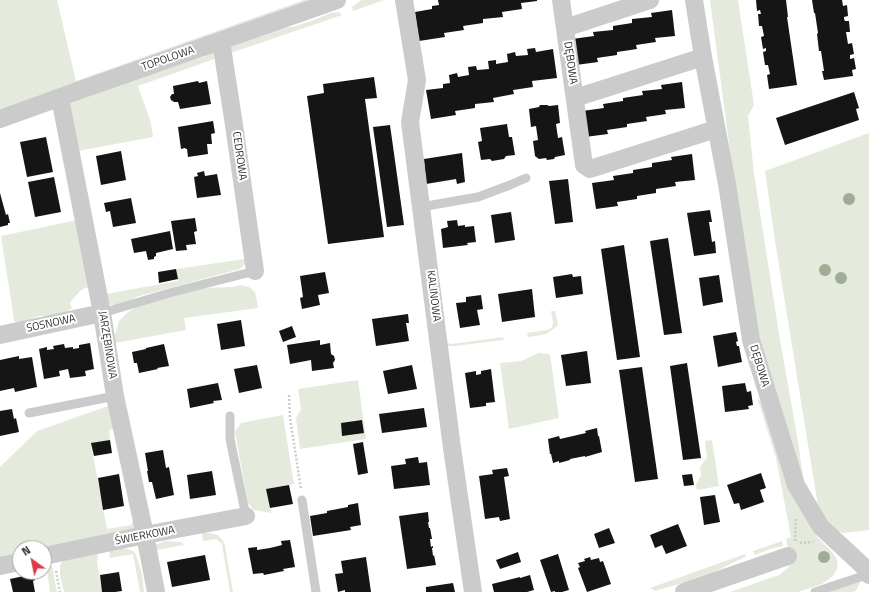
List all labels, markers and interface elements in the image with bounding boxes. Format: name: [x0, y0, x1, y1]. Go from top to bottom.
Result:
street label: DĘBOWA: [560, 41, 580, 85]
street label: TOPOLOWA: [140, 44, 196, 74]
street label: CEDROWA: [229, 131, 249, 181]
street label: KALINOWA: [423, 270, 443, 322]
street label: JARZĘBINOWA: [95, 310, 119, 380]
street label: SOSNOWA: [25, 312, 77, 336]
street label: DĘBOWA: [746, 343, 772, 389]
street label: ŚWIERKOWA: [114, 524, 176, 548]
north arrow: [12, 540, 52, 580]
text: N: [18, 542, 34, 560]

